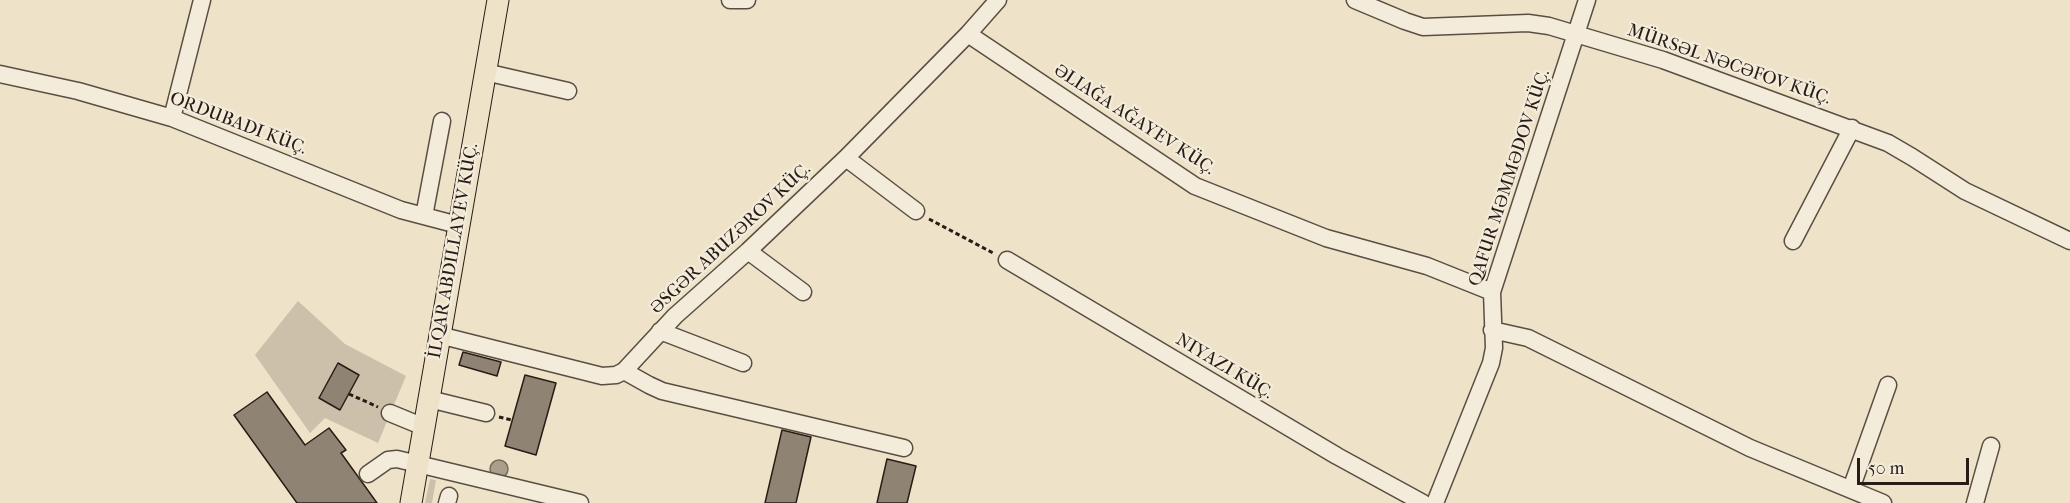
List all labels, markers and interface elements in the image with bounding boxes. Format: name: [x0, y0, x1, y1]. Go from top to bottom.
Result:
street label: MÜRSƏL NƏCƏFOV KÜÇ.: [1625, 20, 1833, 110]
street label: ƏLIAĞA AĞAYEV KÜÇ.: [1049, 60, 1219, 180]
street label: QAFUR MƏMMƏDOV KÜÇ.: [1465, 67, 1555, 289]
street label: ORDUBADI KÜÇ.: [167, 88, 309, 160]
street label: İLQAR ABDILLAYEV KÜÇ.: [424, 142, 484, 360]
street label: ƏSGƏR ABUZƏROV KÜÇ.: [646, 159, 816, 319]
street label: NIYAZI KÜÇ.: [1171, 329, 1277, 405]
scale bar: [1860, 446, 1972, 484]
text: 50 m: [1868, 458, 1904, 479]

